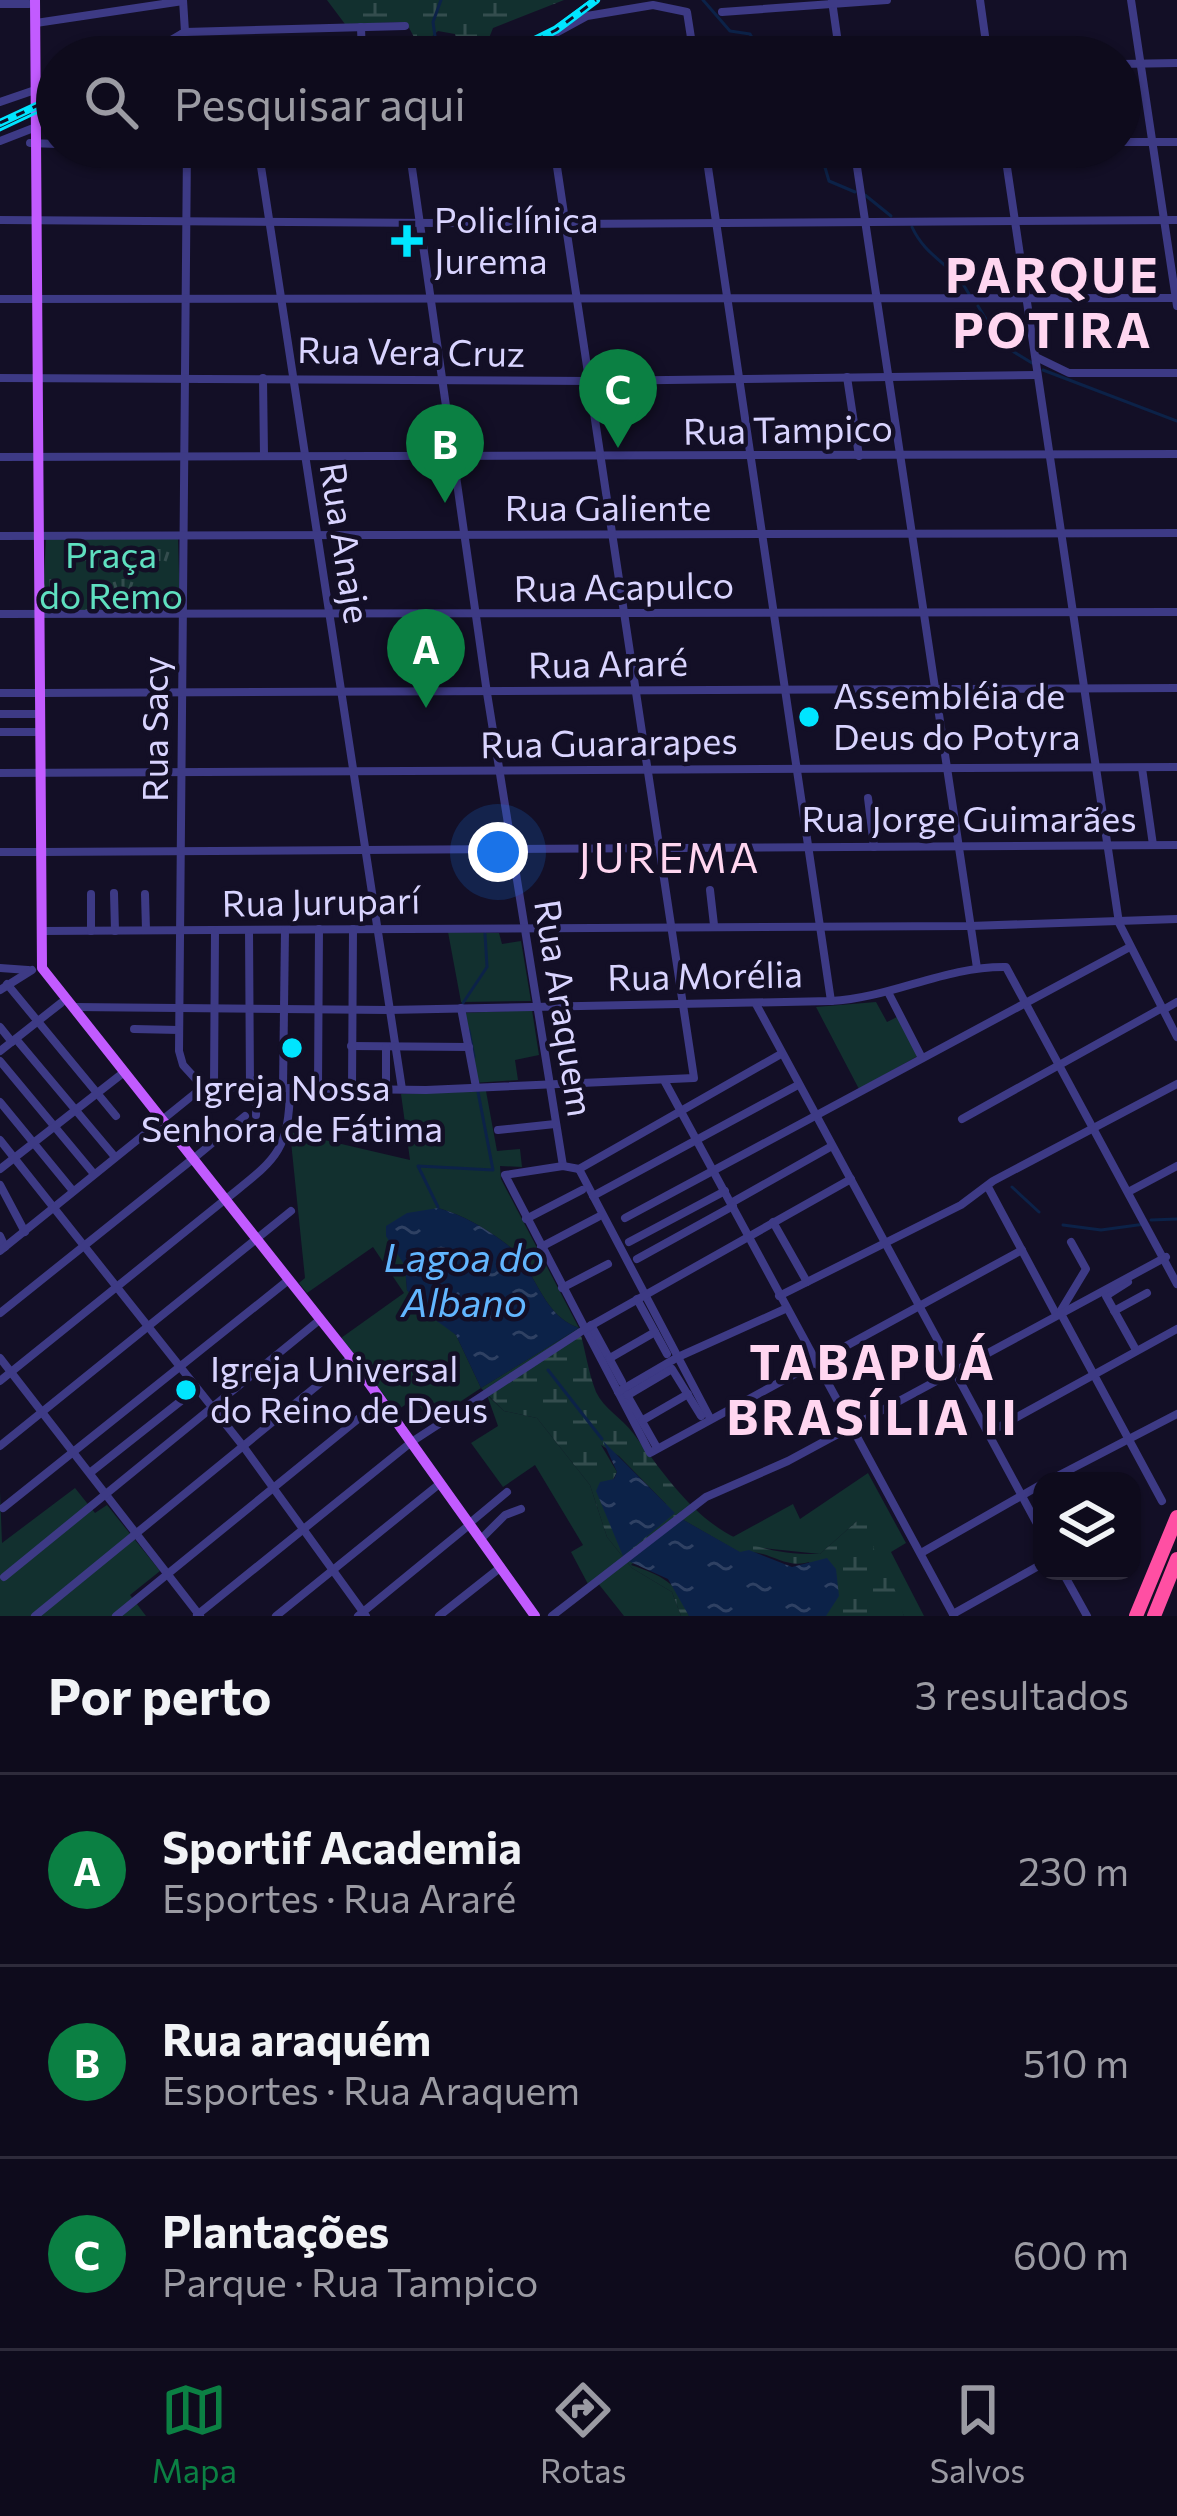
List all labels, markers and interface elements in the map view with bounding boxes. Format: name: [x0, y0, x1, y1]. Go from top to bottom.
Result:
search box: [36, 36, 1141, 168]
icon: search: [78, 69, 144, 135]
text: Pesquisar aqui: [174, 75, 466, 130]
place label: Policlínica Jurema: [434, 196, 599, 281]
marker: Policlínica Jurema: [391, 225, 423, 257]
district label: PARQUE POTIRA: [945, 244, 1161, 358]
street label: Rua Vera Cruz: [297, 326, 525, 374]
pin: C: [579, 349, 657, 448]
pin: B: [406, 404, 484, 503]
street label: Rua Tampico: [683, 404, 893, 452]
street label: Rua Anaje: [313, 459, 381, 626]
street label: Rua Galiente: [505, 484, 711, 528]
park label: Praça do Remo: [39, 531, 183, 616]
street label: Rua Acapulco: [513, 561, 734, 609]
pin: A: [387, 609, 465, 708]
street label: Rua Araré: [527, 639, 688, 685]
street label: Rua Sacy: [131, 656, 175, 802]
place label: Assembléia de Deus do Potyra: [833, 672, 1081, 757]
marker: Assembléia de Deus do Potyra: [796, 704, 822, 730]
street label: Rua Guararapes: [480, 717, 738, 765]
street label: Rua Jorge Guimarães: [801, 795, 1137, 839]
your location: [468, 822, 528, 882]
district label: JUREMA: [578, 830, 762, 882]
street label: Rua Juruparí: [221, 876, 422, 924]
street label: Rua Araquem: [527, 896, 605, 1119]
street label: Rua Morélia: [607, 950, 803, 998]
marker: Igreja Nossa Senhora de Fátima: [279, 1035, 305, 1061]
place label: Igreja Nossa Senhora de Fátima: [141, 1064, 443, 1149]
water label: Lagoa do Albano: [384, 1232, 544, 1325]
district label: TABAPUÁ BRASÍLIA II: [726, 1331, 1020, 1445]
place label: Igreja Universal do Reino de Deus: [210, 1345, 488, 1430]
marker: Igreja Universal do Reino de Deus: [173, 1377, 199, 1403]
map controls: [1033, 1472, 1141, 1580]
button: layers: [1033, 1472, 1141, 1580]
text: Por perto: [48, 1663, 272, 1726]
text: 3 resultados: [915, 1670, 1129, 1718]
text: Sportif Academia: [162, 1818, 522, 1873]
text: A: [73, 1846, 101, 1894]
text: 230 m: [1018, 1846, 1129, 1894]
text: Esportes · Rua Araré: [162, 1873, 516, 1921]
text: Rua araquém: [162, 2010, 431, 2065]
text: B: [74, 2038, 100, 2086]
text: 510 m: [1023, 2038, 1129, 2086]
text: Esportes · Rua Araquem: [162, 2065, 580, 2113]
text: Plantações: [162, 2202, 389, 2257]
text: C: [74, 2230, 100, 2278]
text: 600 m: [1013, 2230, 1129, 2278]
text: Parque · Rua Tampico: [162, 2257, 538, 2305]
tab: Mapa: [152, 2377, 237, 2490]
tab: Rotas: [540, 2377, 626, 2490]
tab: Salvos: [930, 2377, 1025, 2490]

